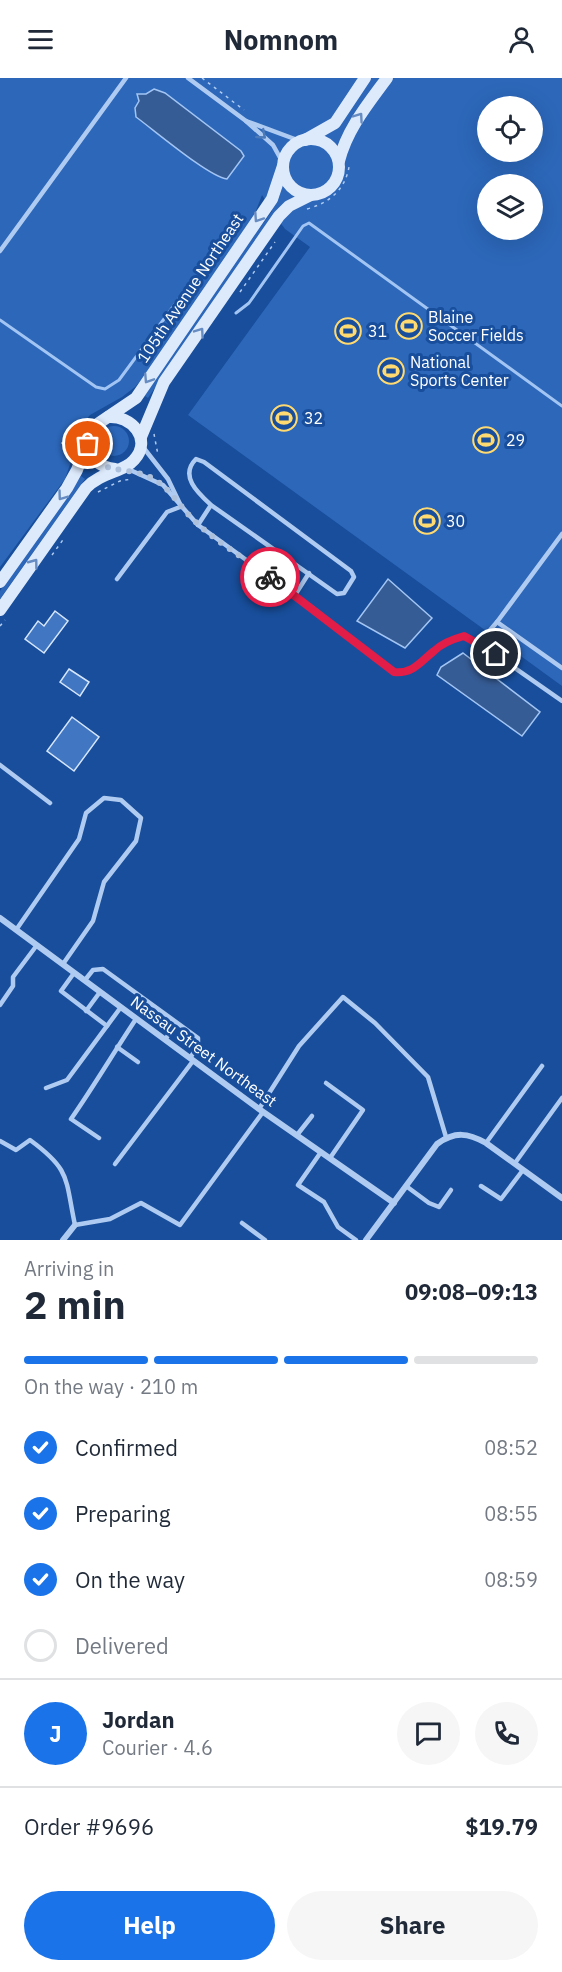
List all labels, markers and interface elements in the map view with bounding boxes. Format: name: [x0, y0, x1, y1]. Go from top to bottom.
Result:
text: Nomnom: [224, 22, 338, 57]
icon: menu: [24, 23, 57, 56]
icon: person: [505, 23, 538, 56]
map controls: [477, 96, 543, 240]
button: locate: [477, 96, 543, 162]
one-way arrow: [352, 113, 363, 124]
one-way arrow: [255, 128, 266, 139]
button: layers: [477, 174, 543, 240]
street label: 105th Avenue Northeast: [132, 209, 248, 367]
one-way arrow: [255, 212, 266, 223]
place label: Blaine Soccer Fields: [428, 307, 524, 345]
sports icon: Blaine Soccer Fields: [394, 311, 424, 341]
sports icon: 31: [333, 316, 363, 346]
place label: 31: [368, 321, 387, 341]
one-way arrow: [193, 327, 204, 338]
place label: National Sports Center: [410, 352, 509, 390]
sports icon: National Sports Center: [376, 356, 406, 386]
one-way arrow: [144, 372, 155, 383]
sports icon: 32: [269, 403, 299, 433]
place label: 32: [304, 408, 323, 428]
pin: [62, 418, 113, 469]
sports icon: 29: [471, 425, 501, 455]
icon: bag: [71, 427, 104, 460]
place label: 29: [506, 430, 525, 450]
one-way arrow: [58, 489, 69, 500]
sports icon: 30: [412, 506, 442, 536]
place label: 30: [446, 511, 465, 531]
courier: [240, 547, 300, 607]
one-way arrow: [27, 558, 38, 569]
icon: bike: [254, 561, 287, 594]
pin: [470, 628, 521, 679]
icon: home: [479, 637, 512, 670]
street label: Nassau Street Northeast: [127, 991, 281, 1111]
text: Arriving in: [24, 1255, 114, 1282]
text: 09:08–09:13: [405, 1277, 538, 1306]
text: 2 min: [24, 1279, 126, 1330]
text: On the way · 210 m: [24, 1373, 198, 1400]
icon: check: [24, 1431, 57, 1464]
text: Confirmed: [75, 1433, 178, 1462]
text: 08:52: [484, 1434, 538, 1461]
icon: check: [24, 1497, 57, 1530]
text: Preparing: [75, 1499, 170, 1528]
text: 08:55: [484, 1500, 538, 1527]
icon: check: [24, 1563, 57, 1596]
text: On the way: [75, 1565, 185, 1594]
text: 08:59: [484, 1566, 538, 1593]
text: Delivered: [75, 1631, 169, 1660]
button: chat: [397, 1702, 460, 1765]
button: phone: [475, 1702, 538, 1765]
text: Jordan: [102, 1705, 175, 1734]
text: J: [49, 1719, 62, 1748]
text: Courier · 4.6: [102, 1734, 213, 1761]
text: Order #9696: [24, 1812, 154, 1841]
text: $19.79: [465, 1812, 538, 1841]
button: Help: [24, 1891, 275, 1960]
button: Share: [287, 1891, 538, 1960]

